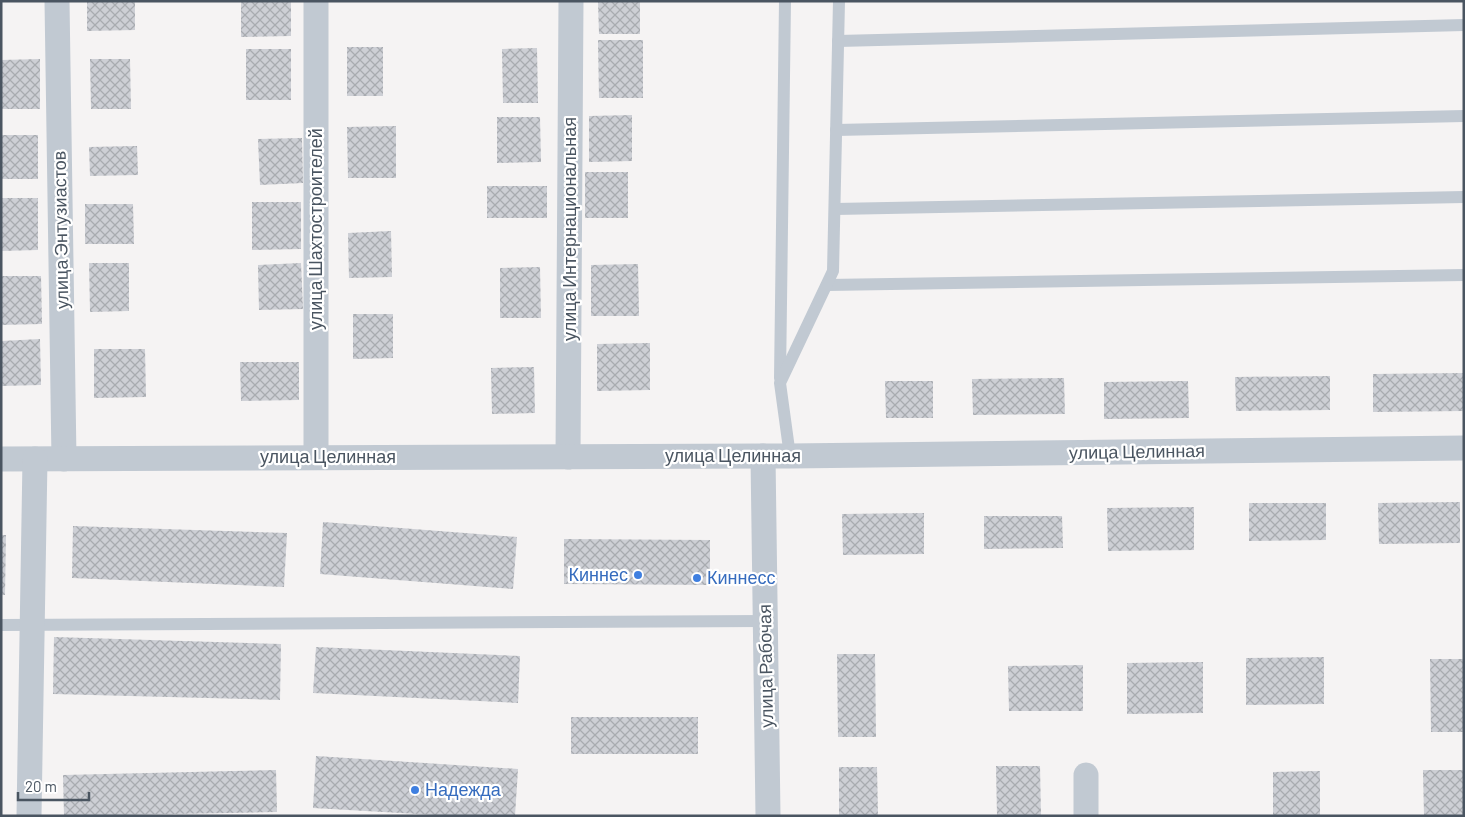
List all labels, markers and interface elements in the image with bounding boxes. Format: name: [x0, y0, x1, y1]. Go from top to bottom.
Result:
street label: улица Интернациональная: [558, 117, 580, 341]
street label: улица Шахтостроителей: [304, 128, 326, 330]
street label: улица Энтузиастов: [48, 151, 72, 309]
street label: улица Целинная: [1069, 439, 1205, 463]
street label: улица Целинная: [665, 444, 801, 466]
street label: улица Целинная: [260, 445, 396, 467]
place label: Киннес: [569, 563, 628, 585]
place label: Киннесс: [707, 566, 775, 588]
marker: Киннес: [632, 569, 644, 581]
marker: Киннесс: [691, 572, 703, 584]
street label: улица Рабочая: [753, 604, 777, 728]
scale bar: [18, 770, 89, 802]
text: 20 m: [25, 777, 57, 795]
place label: Надежда: [425, 778, 502, 800]
marker: Надежда: [409, 784, 421, 796]

